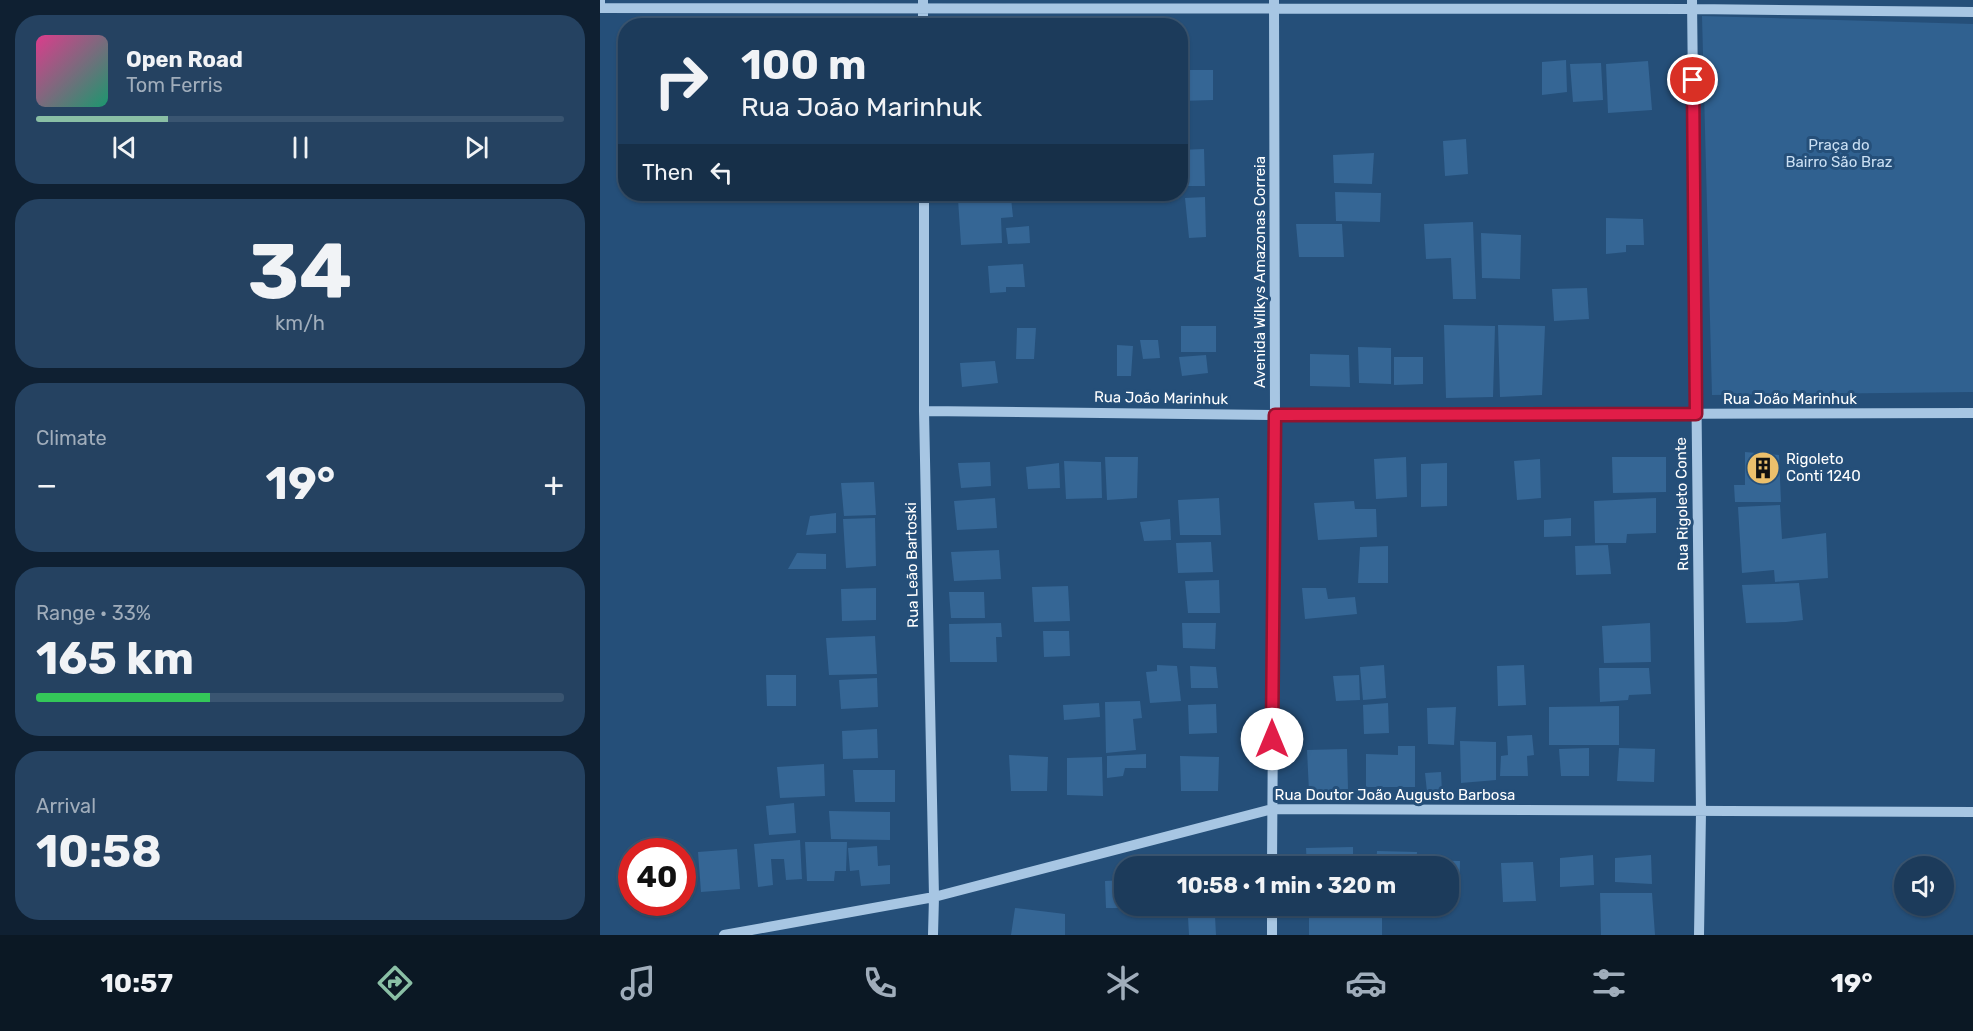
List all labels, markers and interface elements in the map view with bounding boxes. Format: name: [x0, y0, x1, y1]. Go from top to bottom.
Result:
text: 100 m: [741, 40, 866, 90]
icon: right: [642, 42, 720, 120]
text: Open Road: [126, 46, 243, 73]
pin: [1667, 54, 1718, 105]
icon: arrive: [1676, 63, 1709, 96]
text: Tom Ferris: [126, 73, 223, 97]
text: Rua João Marinhuk: [741, 91, 982, 123]
icon: previous: [108, 131, 141, 164]
icon: pause: [284, 131, 317, 164]
icon: next: [460, 131, 493, 164]
park label: Praça do Bairro São Braz: [1786, 136, 1893, 171]
icon: left: [705, 156, 738, 189]
street label: Avenida Wilkys Amazonas Correia: [1251, 156, 1269, 388]
text: Then: [642, 159, 693, 186]
text: 34: [248, 225, 352, 318]
text: km/h: [275, 311, 325, 335]
street label: Rua João Marinhuk: [1094, 388, 1228, 408]
street label: Rua João Marinhuk: [1723, 390, 1857, 408]
text: Climate: [36, 426, 107, 450]
street label: Rua Rigoleto Conte: [1672, 437, 1692, 571]
building icon: Rigoleto Conti 1240: [1745, 450, 1781, 486]
place label: Rigoleto Conti 1240: [1786, 450, 1861, 485]
text: 19°: [266, 457, 335, 510]
text: −: [36, 465, 57, 504]
text: +: [543, 465, 564, 504]
street label: Rua Leão Bartoski: [902, 502, 922, 628]
text: Range · 33%: [36, 601, 151, 625]
text: 165 km: [36, 632, 194, 685]
position arrow: [1240, 707, 1304, 771]
street label: Rua Doutor João Augusto Barbosa: [1275, 786, 1515, 804]
text: Arrival: [36, 794, 96, 818]
text: 10:58: [36, 825, 162, 878]
speed limit sign: 40: [618, 838, 696, 916]
map controls: [1894, 856, 1954, 916]
button: sound: [1894, 856, 1954, 916]
text: 10:58 · 1 min · 320 m: [1177, 872, 1396, 899]
icon: directions: [374, 962, 416, 1004]
icon: music: [617, 962, 659, 1004]
icon: phone: [859, 962, 901, 1004]
icon: climate: [1102, 962, 1144, 1004]
icon: car: [1345, 962, 1387, 1004]
icon: filters: [1588, 962, 1630, 1004]
text: 10:57: [100, 967, 173, 999]
text: 19°: [1831, 967, 1873, 999]

